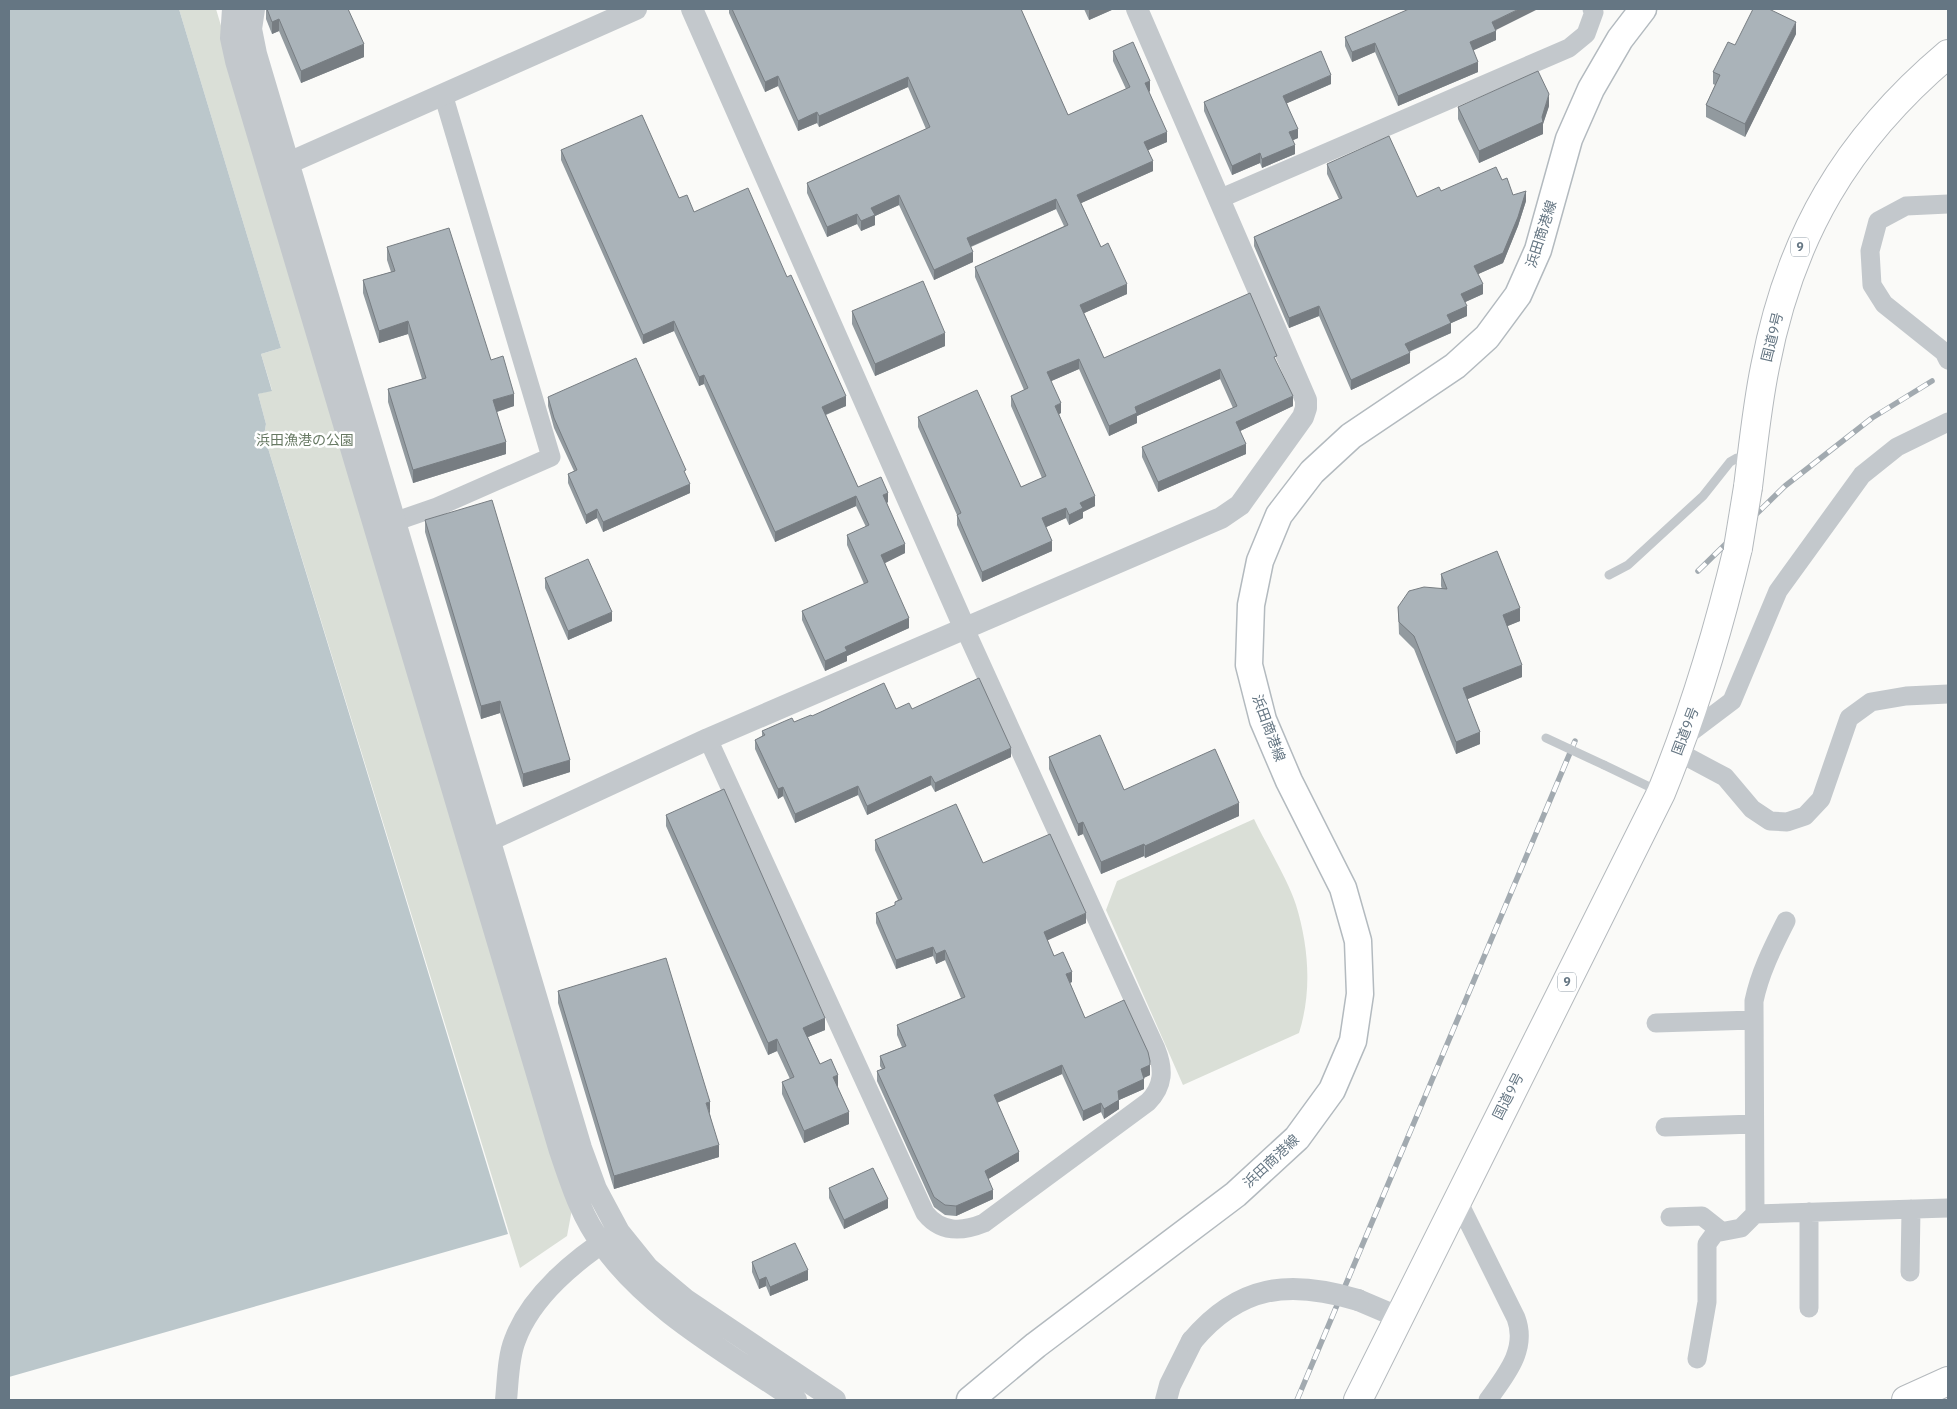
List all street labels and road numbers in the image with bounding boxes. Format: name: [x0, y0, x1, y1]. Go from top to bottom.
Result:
street label: 浜田商港線: [1522, 198, 1560, 270]
road number: 9: [1791, 238, 1809, 256]
street label: 国道9号: [1757, 310, 1787, 364]
street label: 浜田商港線: [1249, 692, 1289, 764]
street label: 国道9号: [1668, 704, 1702, 758]
road number: 9: [1558, 972, 1576, 992]
street label: 国道9号: [1489, 1069, 1527, 1123]
street label: 浜田商港線: [1239, 1131, 1303, 1191]

